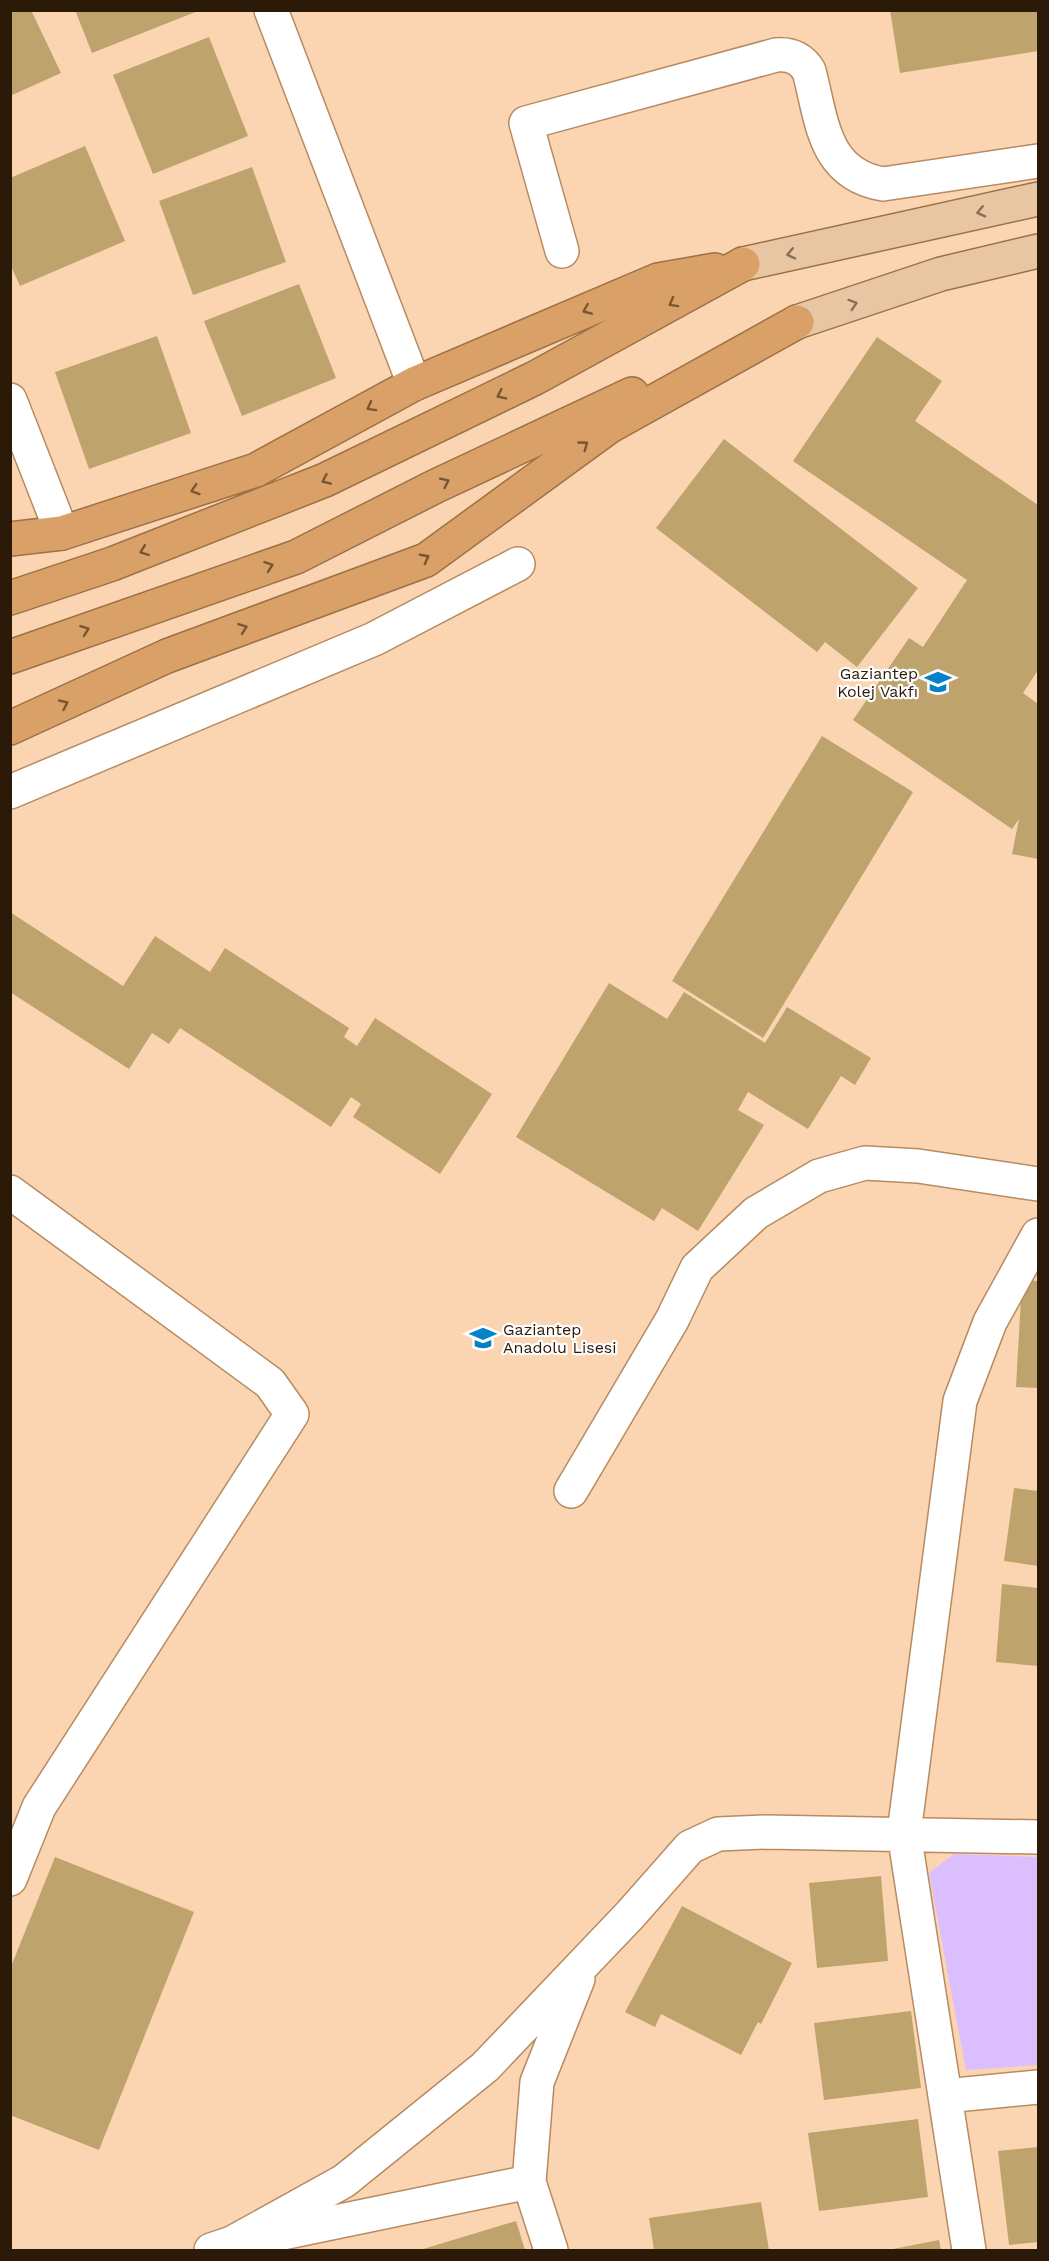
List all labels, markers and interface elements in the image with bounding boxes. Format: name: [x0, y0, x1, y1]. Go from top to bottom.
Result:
one-way arrow: [977, 204, 987, 217]
one-way arrow: [786, 247, 796, 260]
one-way arrow: [669, 296, 679, 307]
one-way arrow: [847, 299, 858, 311]
one-way arrow: [582, 303, 593, 315]
one-way arrow: [497, 387, 508, 399]
one-way arrow: [367, 400, 377, 411]
one-way arrow: [577, 441, 588, 452]
one-way arrow: [321, 472, 332, 484]
one-way arrow: [439, 478, 450, 489]
one-way arrow: [190, 483, 201, 495]
one-way arrow: [140, 544, 151, 556]
one-way arrow: [419, 554, 430, 566]
one-way arrow: [263, 560, 274, 573]
one-way arrow: [237, 622, 248, 635]
one-way arrow: [79, 624, 90, 637]
place label: Gaziantep Kolej Vakfı: [837, 664, 918, 701]
school or university icon: Gaziantep Kolej Vakfı: [923, 667, 953, 697]
one-way arrow: [57, 699, 68, 711]
place label: Gaziantep Anadolu Lisesi: [503, 1320, 617, 1357]
school or university icon: Gaziantep Anadolu Lisesi: [468, 1323, 498, 1353]

